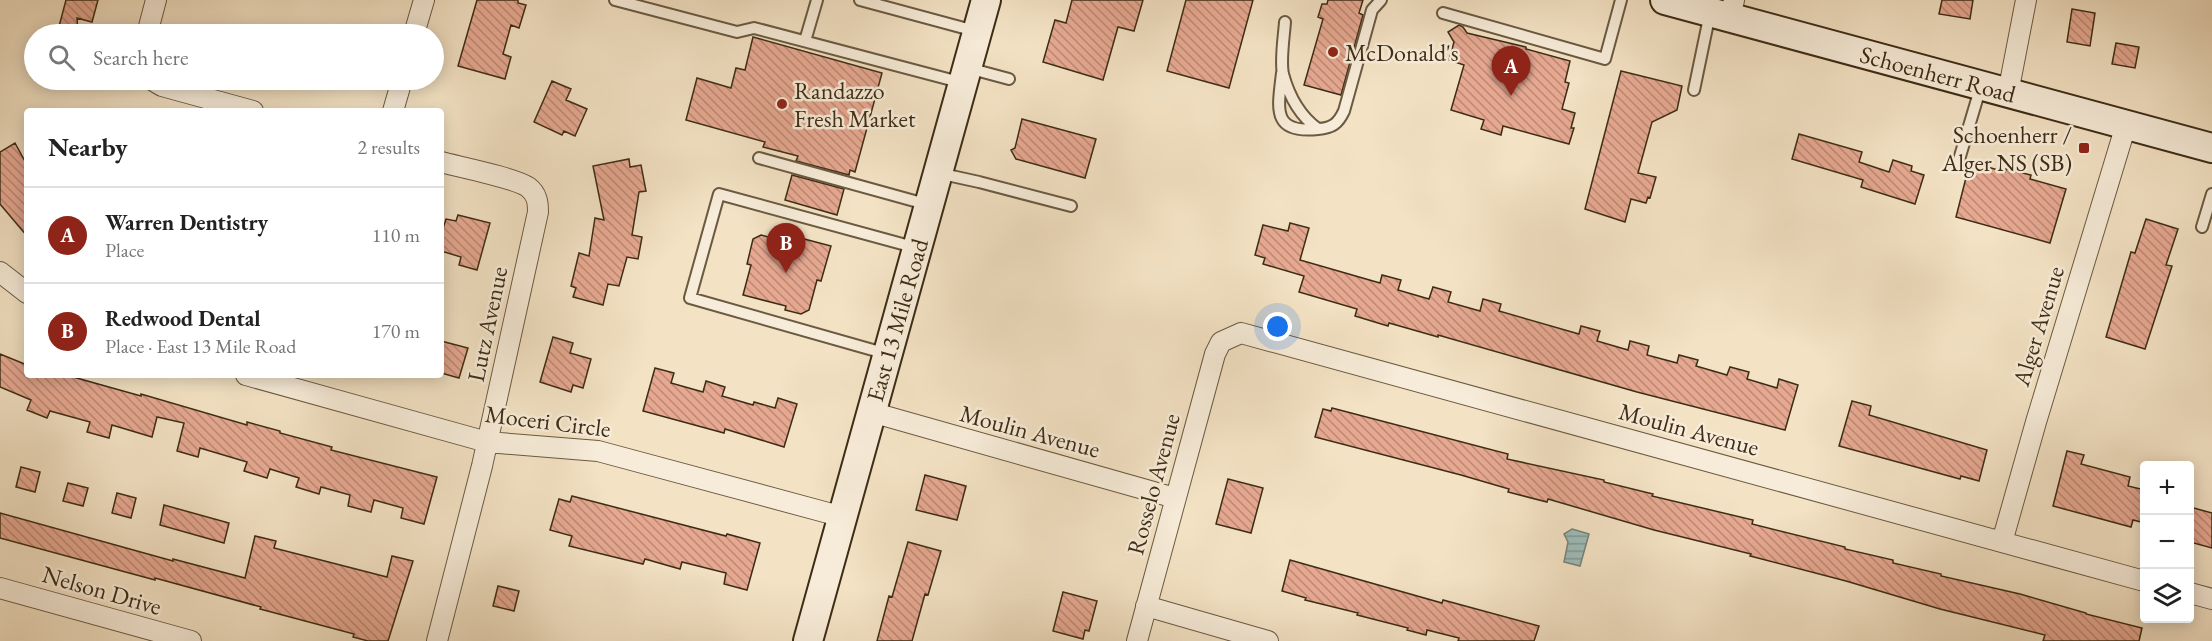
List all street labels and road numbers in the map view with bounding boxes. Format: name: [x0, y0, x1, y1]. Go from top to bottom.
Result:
street label: Schoenherr Road: [1857, 38, 2020, 110]
street label: East 13 Mile Road: [859, 234, 935, 405]
street label: Alger Avenue: [2005, 262, 2071, 391]
street label: Lutz Avenue: [460, 264, 514, 384]
street label: Moulin Avenue: [1616, 395, 1762, 463]
street label: Moulin Avenue: [957, 397, 1103, 465]
street label: Moceri Circle: [483, 398, 613, 444]
street label: Rosselo Avenue: [1119, 410, 1187, 558]
street label: Nelson Drive: [39, 558, 165, 622]

